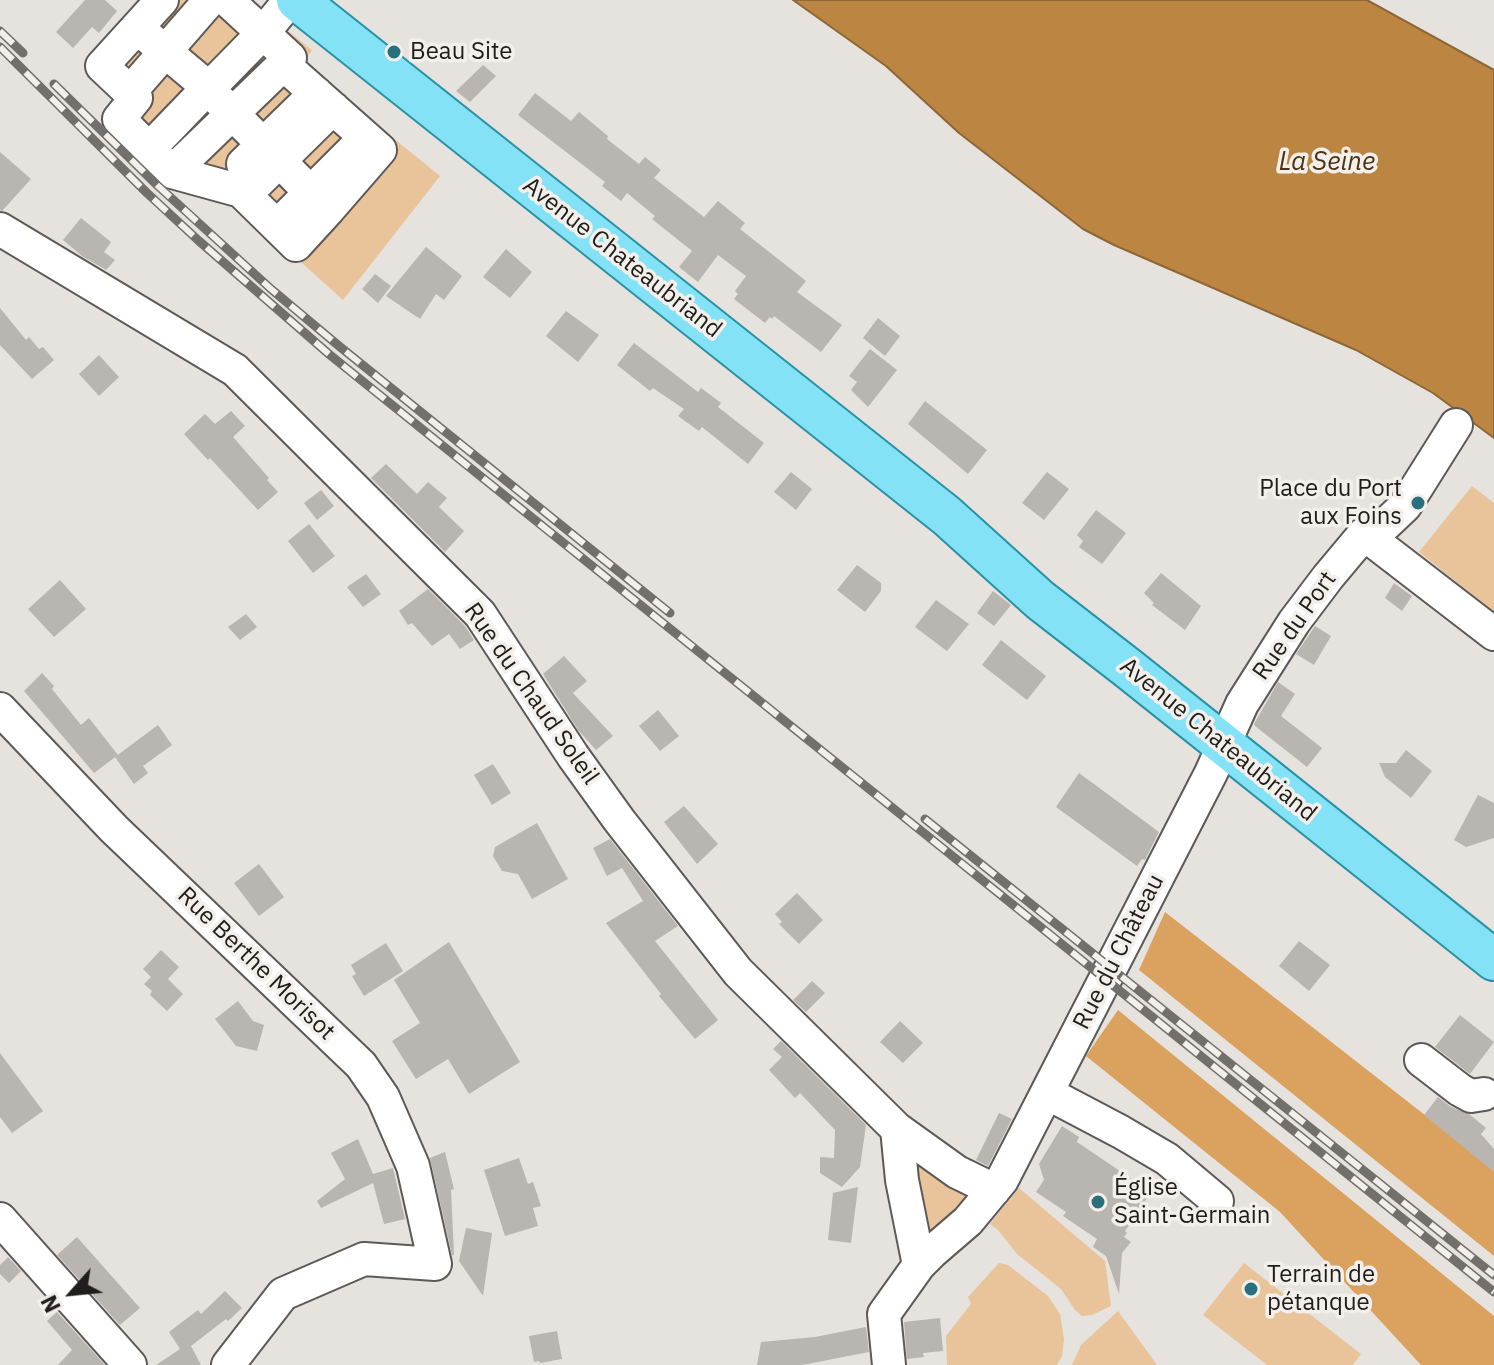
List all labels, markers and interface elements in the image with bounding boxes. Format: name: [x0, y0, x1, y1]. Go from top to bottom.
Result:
place label: Beau Site: [410, 38, 512, 66]
marker: Beau Site: [385, 43, 403, 61]
water label: La Seine: [1279, 146, 1375, 178]
street label: Avenue Chateaubriand: [517, 171, 727, 345]
place label: Place du Port aux Foins: [1259, 475, 1402, 531]
marker: Place du Port aux Foins: [1409, 494, 1427, 512]
street label: Rue du Port: [1247, 566, 1343, 686]
street label: Rue du Chaud Soleil: [457, 598, 605, 790]
street label: Avenue Chateaubriand: [1114, 652, 1322, 828]
street label: Rue du Château: [1068, 870, 1170, 1034]
street label: Rue Berthe Morisot: [171, 881, 341, 1047]
place label: Église Saint-Germain: [1114, 1174, 1270, 1230]
marker: Église Saint-Germain: [1089, 1193, 1107, 1211]
north arrow: [32, 1253, 112, 1333]
place label: Terrain de pétanque: [1267, 1261, 1375, 1317]
marker: Terrain de pétanque: [1242, 1280, 1260, 1298]
text: N: [34, 1290, 67, 1318]

